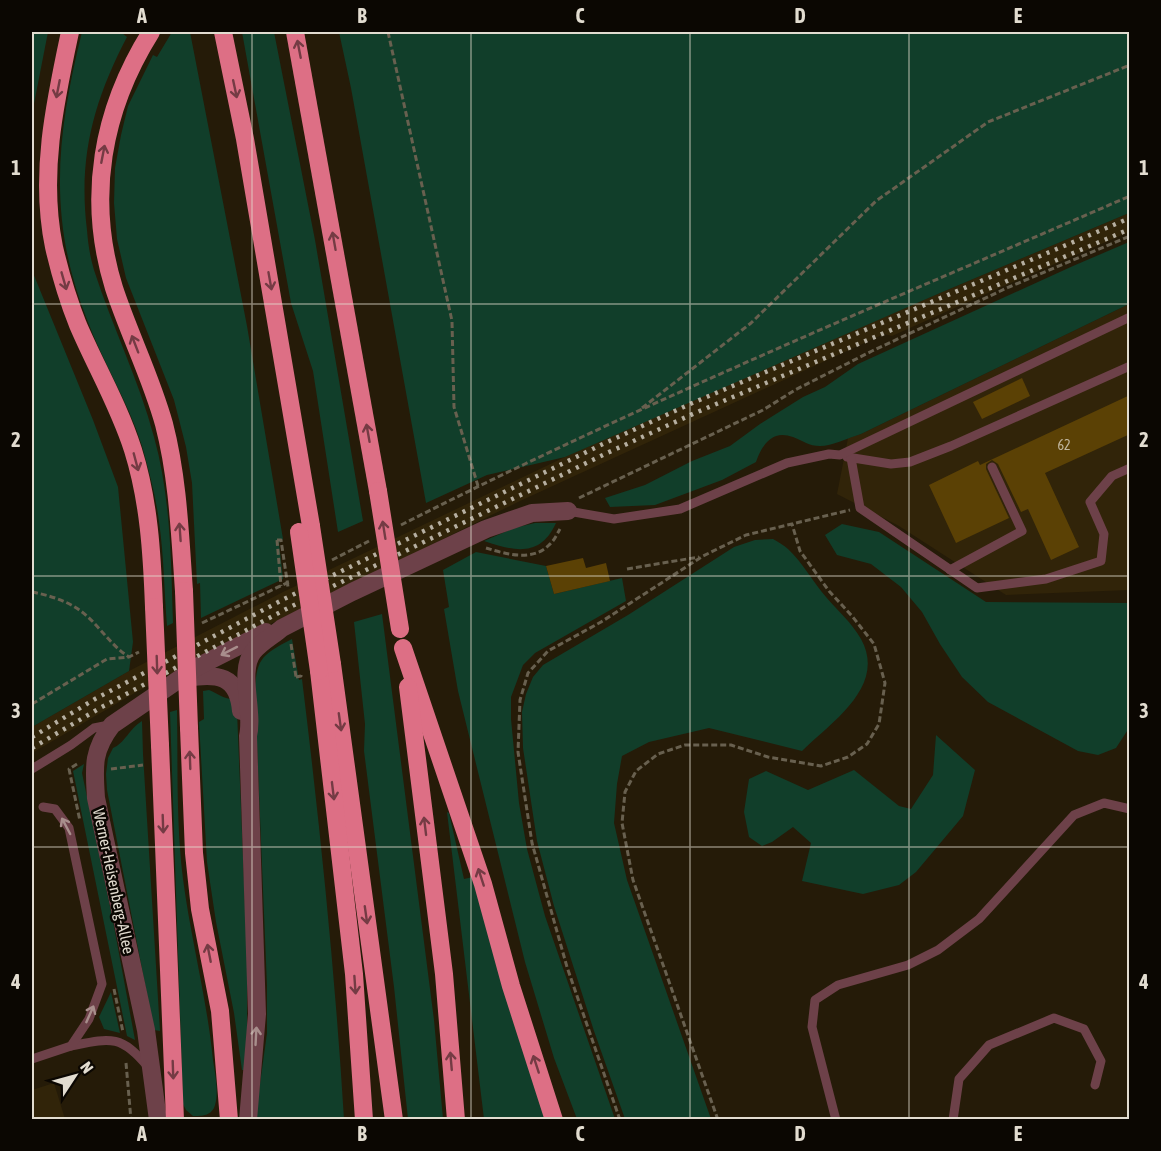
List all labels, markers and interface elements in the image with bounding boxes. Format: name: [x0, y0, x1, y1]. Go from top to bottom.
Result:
text: A: [136, 4, 147, 27]
text: B: [357, 4, 367, 27]
text: C: [576, 4, 585, 27]
text: D: [794, 4, 806, 27]
text: E: [1014, 4, 1023, 27]
one-way arrow: [293, 40, 304, 60]
one-way arrow: [52, 78, 63, 98]
one-way arrow: [230, 79, 241, 98]
one-way arrow: [98, 145, 109, 164]
text: 1: [11, 156, 21, 179]
text: 1: [1139, 156, 1149, 179]
one-way arrow: [328, 232, 339, 252]
one-way arrow: [264, 270, 275, 290]
one-way arrow: [58, 271, 70, 290]
one-way arrow: [129, 335, 140, 354]
one-way arrow: [362, 424, 373, 444]
text: 2: [11, 428, 21, 451]
text: 2: [1139, 428, 1149, 451]
house number: 62: [1057, 437, 1071, 453]
one-way arrow: [131, 452, 142, 471]
one-way arrow: [379, 521, 390, 540]
one-way arrow: [174, 523, 185, 543]
one-way arrow: [220, 646, 238, 657]
one-way arrow: [151, 655, 162, 675]
text: 3: [11, 699, 21, 722]
text: 3: [1139, 699, 1149, 722]
one-way arrow: [334, 712, 345, 731]
one-way arrow: [184, 750, 196, 770]
one-way arrow: [327, 781, 338, 801]
street label: Werner-Heisenberg-Allee: [89, 807, 138, 956]
one-way arrow: [157, 814, 168, 834]
one-way arrow: [420, 816, 431, 836]
one-way arrow: [59, 817, 71, 835]
one-way arrow: [474, 868, 485, 887]
one-way arrow: [361, 905, 372, 925]
one-way arrow: [203, 944, 214, 964]
text: 4: [10, 970, 21, 993]
text: 4: [1138, 970, 1149, 993]
one-way arrow: [349, 974, 360, 994]
one-way arrow: [85, 1005, 97, 1023]
one-way arrow: [251, 1026, 262, 1046]
north arrow: [45, 1046, 105, 1106]
one-way arrow: [445, 1052, 456, 1072]
one-way arrow: [530, 1055, 541, 1074]
text: N: [77, 1058, 97, 1076]
one-way arrow: [167, 1059, 178, 1079]
text: A: [136, 1122, 147, 1145]
text: B: [357, 1122, 367, 1145]
text: C: [576, 1122, 585, 1145]
text: D: [794, 1122, 806, 1145]
text: E: [1014, 1122, 1023, 1145]

